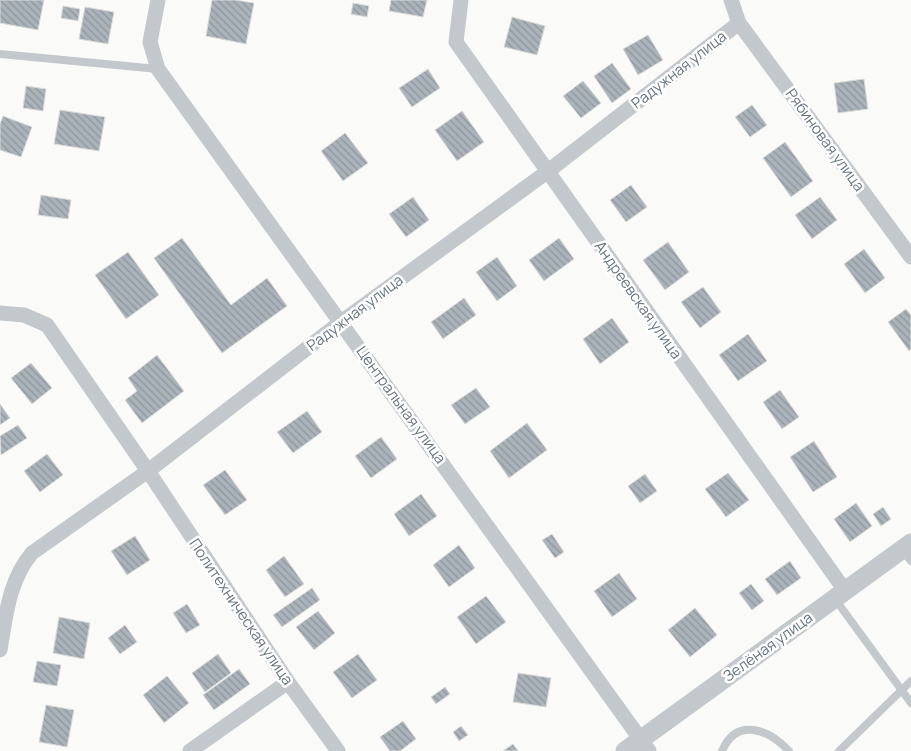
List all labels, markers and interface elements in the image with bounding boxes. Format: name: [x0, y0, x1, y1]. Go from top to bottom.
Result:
street label: Радужная улица: [627, 26, 731, 113]
street label: Рябиновая улица: [781, 84, 870, 195]
street label: Андреевская улица: [590, 237, 687, 363]
street label: Радужная улица: [302, 269, 407, 356]
street label: Центральная улица: [352, 342, 451, 468]
street label: Политехническая улица: [184, 534, 298, 689]
street label: Зелёная улица: [719, 607, 817, 686]

